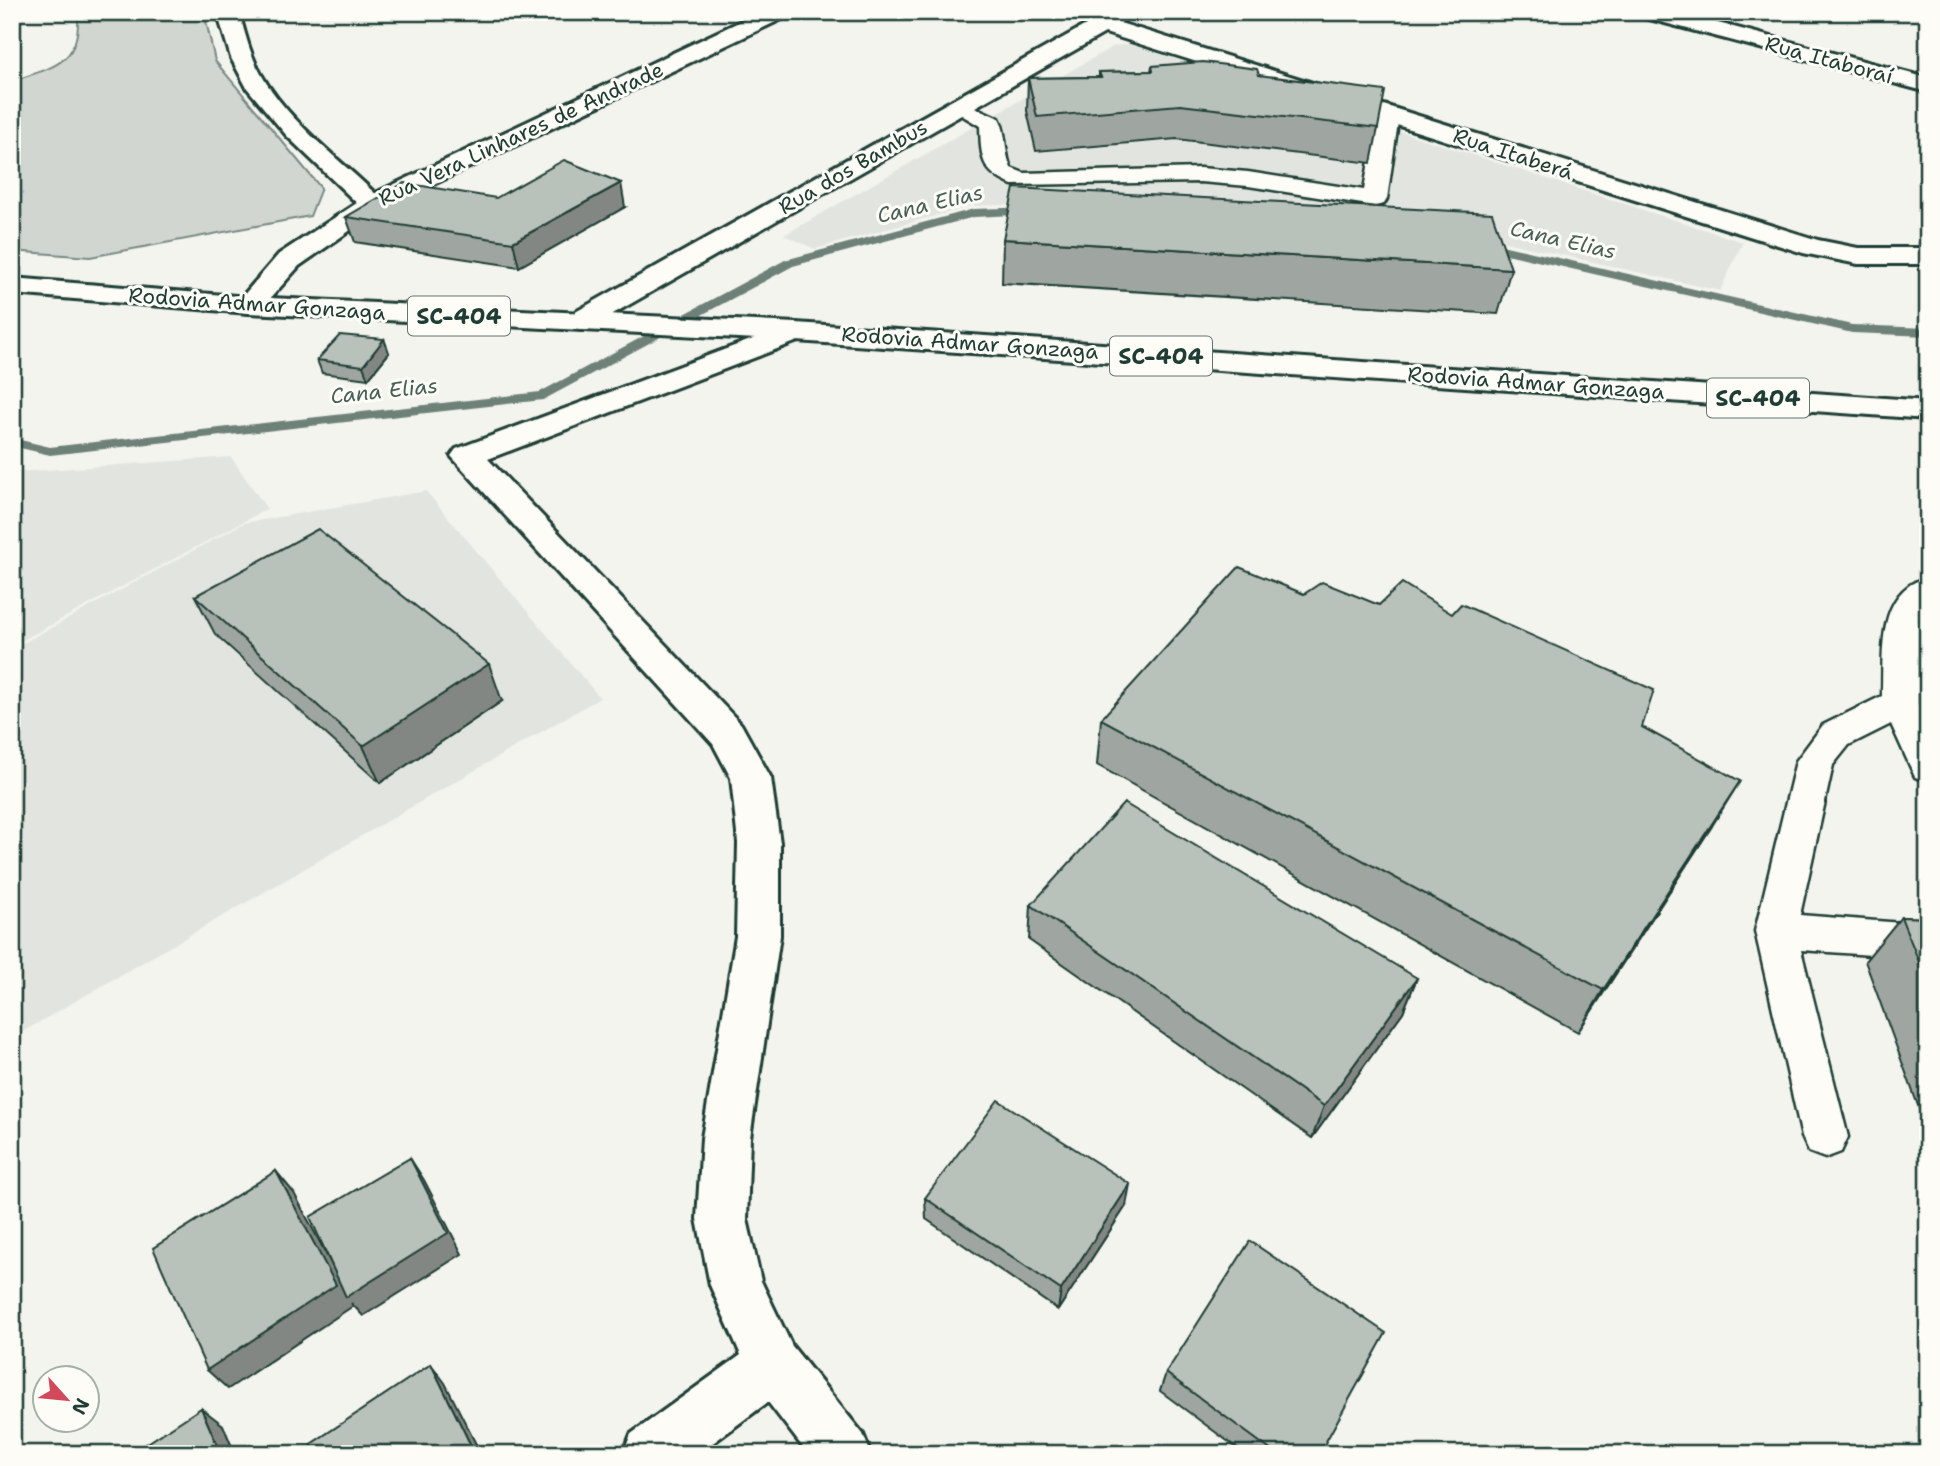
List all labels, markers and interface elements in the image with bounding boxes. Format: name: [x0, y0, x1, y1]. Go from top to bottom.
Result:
street label: Rua Itaboraí: [1762, 29, 1896, 91]
street label: Rua Vera Linhares de Andrade: [374, 56, 668, 212]
street label: Rua dos Bambus: [774, 113, 932, 221]
street label: Rua Itaberá: [1450, 121, 1576, 187]
water label: Cana Elias: [874, 178, 986, 230]
water label: Cana Elias: [1507, 214, 1619, 266]
street label: Rodovia Admar Gonzaga: [128, 281, 386, 327]
road number: SC-404: [408, 296, 510, 336]
street label: Rodovia Admar Gonzaga: [841, 320, 1099, 366]
road number: SC-404: [1110, 336, 1212, 376]
street label: Rodovia Admar Gonzaga: [1407, 360, 1665, 406]
water label: Cana Elias: [329, 371, 439, 411]
road number: SC-404: [1707, 378, 1809, 418]
north arrow: [32, 1364, 102, 1434]
text: N: [66, 1394, 95, 1419]

